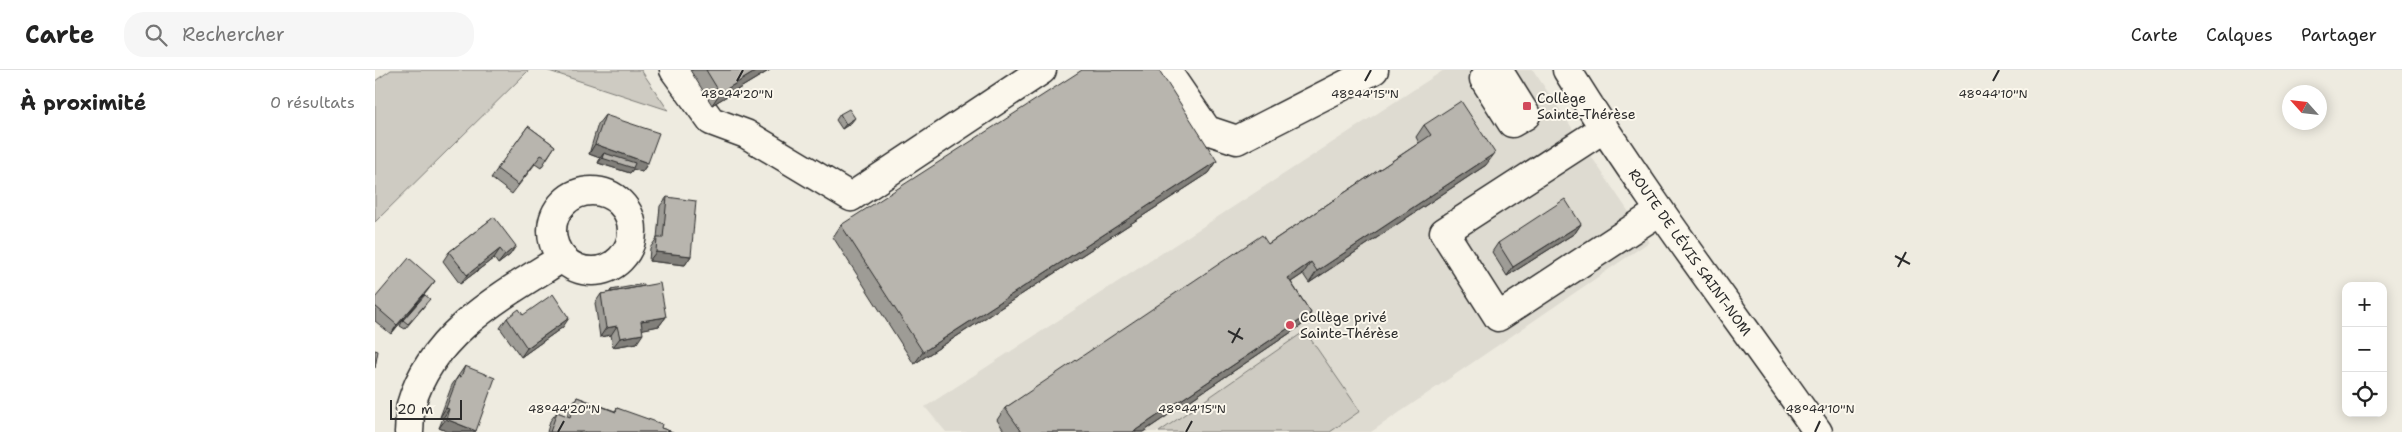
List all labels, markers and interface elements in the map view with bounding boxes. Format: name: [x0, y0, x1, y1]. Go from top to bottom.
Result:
search box: [124, 12, 474, 57]
text: Carte: [25, 19, 94, 51]
icon: search: [142, 21, 170, 49]
text: Rechercher: [182, 22, 285, 47]
text: Carte: [2131, 23, 2178, 47]
text: Calques: [2206, 23, 2273, 47]
text: Partager: [2301, 23, 2377, 47]
north arrow: [2282, 85, 2327, 130]
text: 48°44'20"N: [701, 86, 773, 102]
text: 48°44'15"N: [1331, 86, 1399, 102]
text: 48°44'10"N: [1958, 86, 2028, 102]
text: À proximité: [20, 89, 146, 117]
place label: Collège Sainte-Thérèse: [1537, 89, 1636, 123]
text: 0 résultats: [270, 92, 355, 113]
marker: Collège Sainte-Thérèse: [1521, 100, 1533, 112]
street label: ROUTE DE LÉVIS SAINT-NOM: [1625, 165, 1756, 340]
map controls: [2342, 282, 2387, 417]
button: +: [2342, 282, 2387, 327]
place label: Collège privé Sainte-Thérèse: [1300, 308, 1399, 342]
marker: Collège privé Sainte-Thérèse: [1284, 319, 1296, 331]
button: −: [2342, 327, 2387, 372]
button: locate: [2342, 372, 2387, 417]
scale bar: [390, 397, 463, 420]
text: 20 m: [397, 400, 433, 418]
text: 48°44'20"N: [528, 401, 600, 417]
text: 48°44'15"N: [1158, 401, 1226, 417]
text: 48°44'10"N: [1785, 401, 1855, 417]

